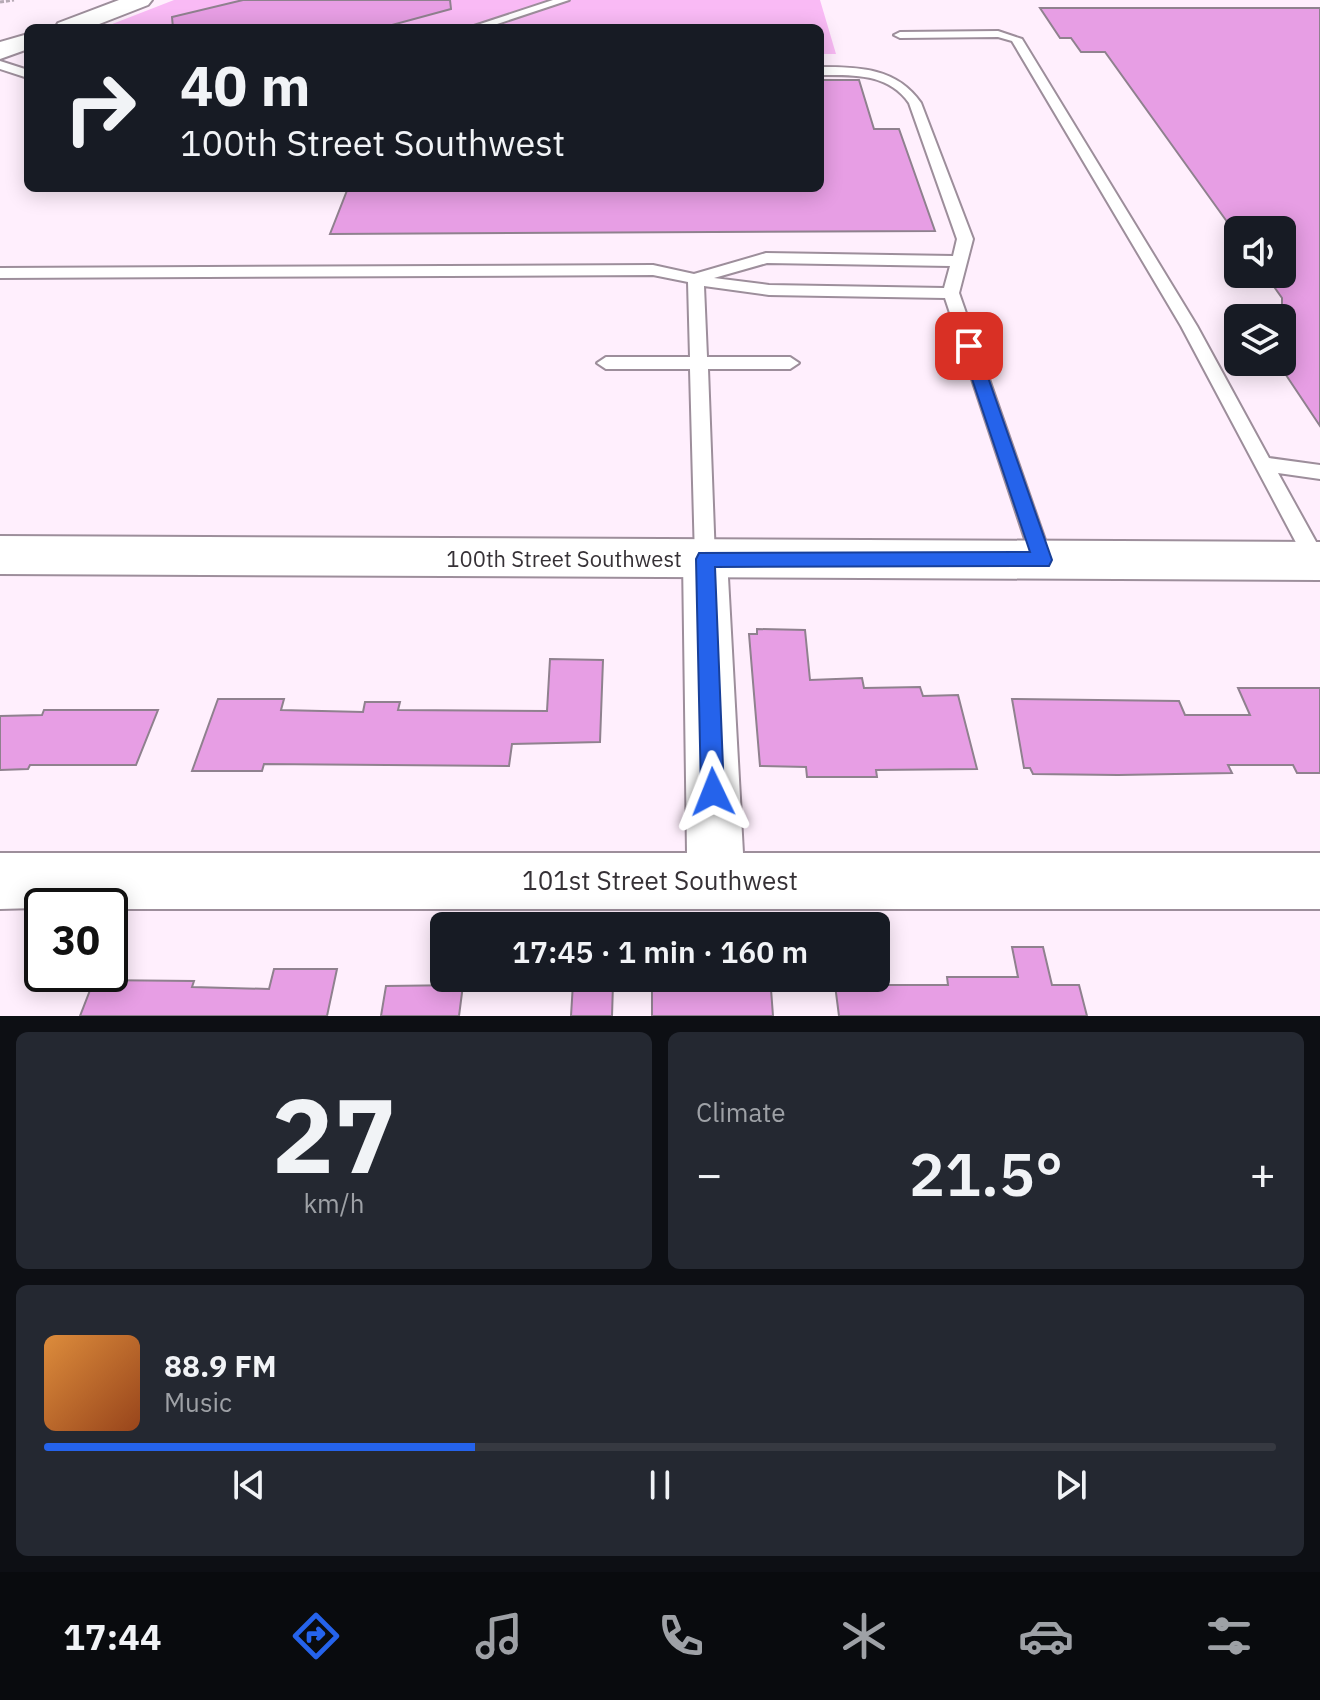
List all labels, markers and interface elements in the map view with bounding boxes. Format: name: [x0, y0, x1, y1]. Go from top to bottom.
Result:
text: 40 m: [180, 49, 310, 121]
icon: right: [48, 56, 152, 160]
text: 100th Street Southwest: [180, 119, 565, 166]
map controls: [1224, 216, 1296, 376]
button: sound: [1224, 216, 1296, 288]
button: layers: [1224, 304, 1296, 376]
pin: [935, 312, 1003, 380]
icon: arrive: [947, 324, 991, 368]
street label: 100th Street Southwest: [446, 544, 682, 573]
position arrow: [671, 750, 755, 834]
street label: 101st Street Southwest: [522, 863, 798, 897]
speed limit sign: 30: [24, 888, 128, 992]
text: 17:45 · 1 min · 160 m: [512, 932, 808, 971]
text: 27: [272, 1066, 396, 1202]
text: Climate: [696, 1095, 786, 1129]
text: 21.5°: [909, 1134, 1063, 1213]
text: −: [696, 1145, 722, 1202]
text: +: [1250, 1145, 1276, 1202]
text: km/h: [303, 1186, 365, 1220]
text: 88.9 FM: [164, 1346, 277, 1385]
text: Music: [164, 1385, 232, 1419]
icon: previous: [227, 1463, 271, 1507]
icon: pause: [638, 1463, 682, 1507]
icon: next: [1049, 1463, 1093, 1507]
icon: directions: [288, 1608, 344, 1664]
icon: music: [471, 1608, 527, 1664]
icon: phone: [653, 1608, 709, 1664]
icon: climate: [836, 1608, 892, 1664]
icon: car: [1018, 1608, 1074, 1664]
icon: filters: [1201, 1608, 1257, 1664]
text: 17:44: [63, 1613, 162, 1660]

